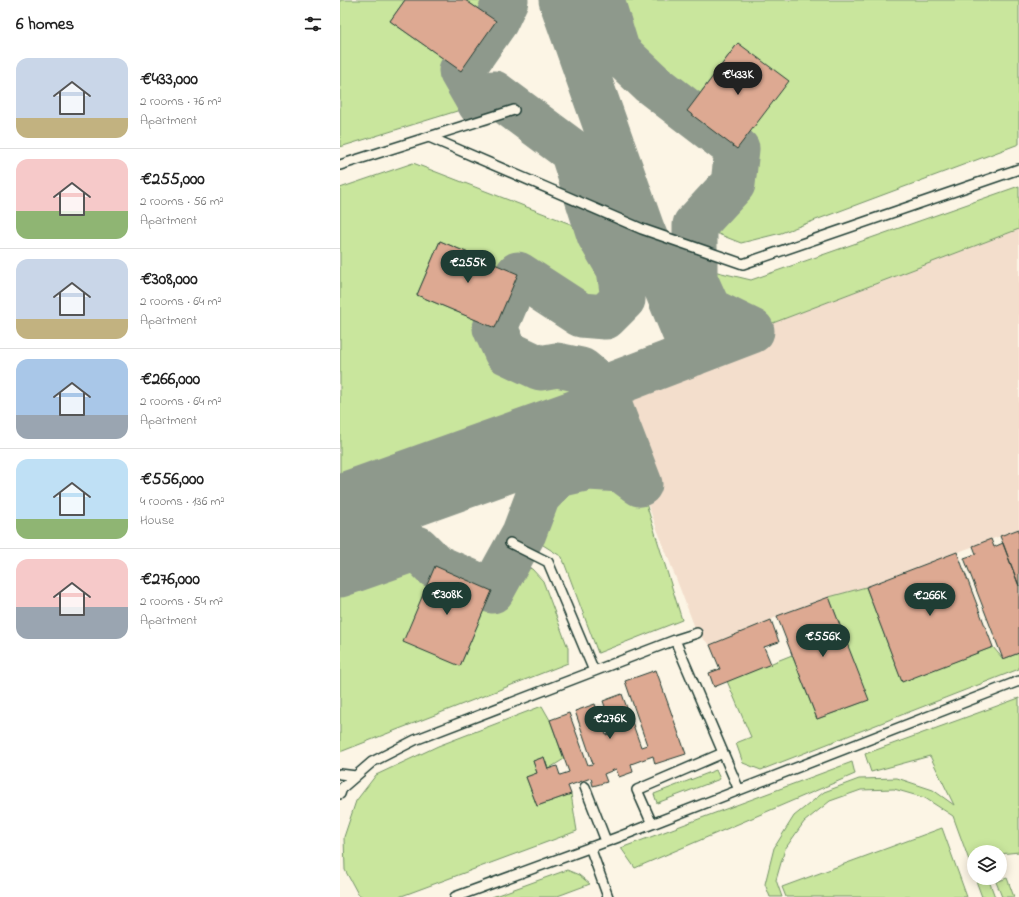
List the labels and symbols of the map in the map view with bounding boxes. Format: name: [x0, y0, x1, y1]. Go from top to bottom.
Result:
pin: €433K: [710, 62, 766, 96]
pin: €255K: [440, 250, 496, 284]
pin: €308K: [419, 582, 475, 616]
pin: €266K: [902, 583, 958, 617]
pin: €556K: [795, 624, 851, 658]
pin: €276K: [582, 706, 638, 740]

